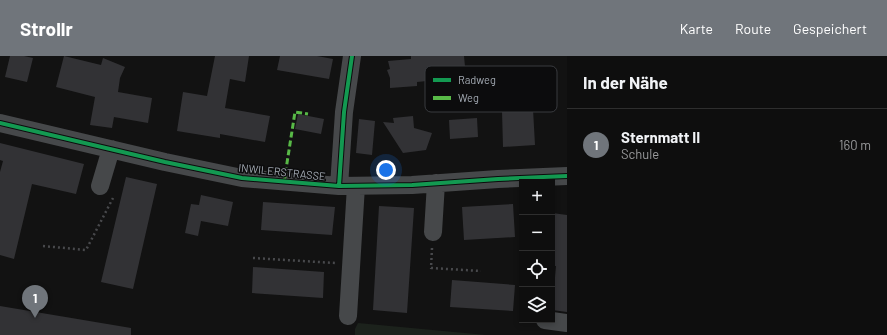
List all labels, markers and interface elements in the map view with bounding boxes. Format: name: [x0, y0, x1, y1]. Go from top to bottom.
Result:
text: Strollr: [20, 17, 73, 40]
text: Karte: [680, 20, 713, 37]
text: Route: [735, 20, 771, 37]
text: Gespeichert: [793, 20, 867, 37]
legend: [425, 66, 557, 112]
text: In der Nähe: [583, 72, 668, 92]
text: Radweg: [458, 73, 496, 86]
text: Weg: [458, 91, 479, 104]
text: Sternmatt II: [621, 128, 700, 146]
text: 1: [594, 137, 598, 153]
text: 160 m: [839, 137, 871, 153]
text: Schule: [621, 146, 659, 162]
street label: INWILERSTRASSE: [238, 160, 327, 183]
your location: [376, 160, 396, 180]
map controls: [519, 179, 555, 323]
button: +: [519, 179, 555, 215]
button: −: [519, 215, 555, 251]
button: locate: [519, 251, 555, 287]
pin: 1: [22, 285, 48, 318]
button: layers: [519, 287, 555, 323]

